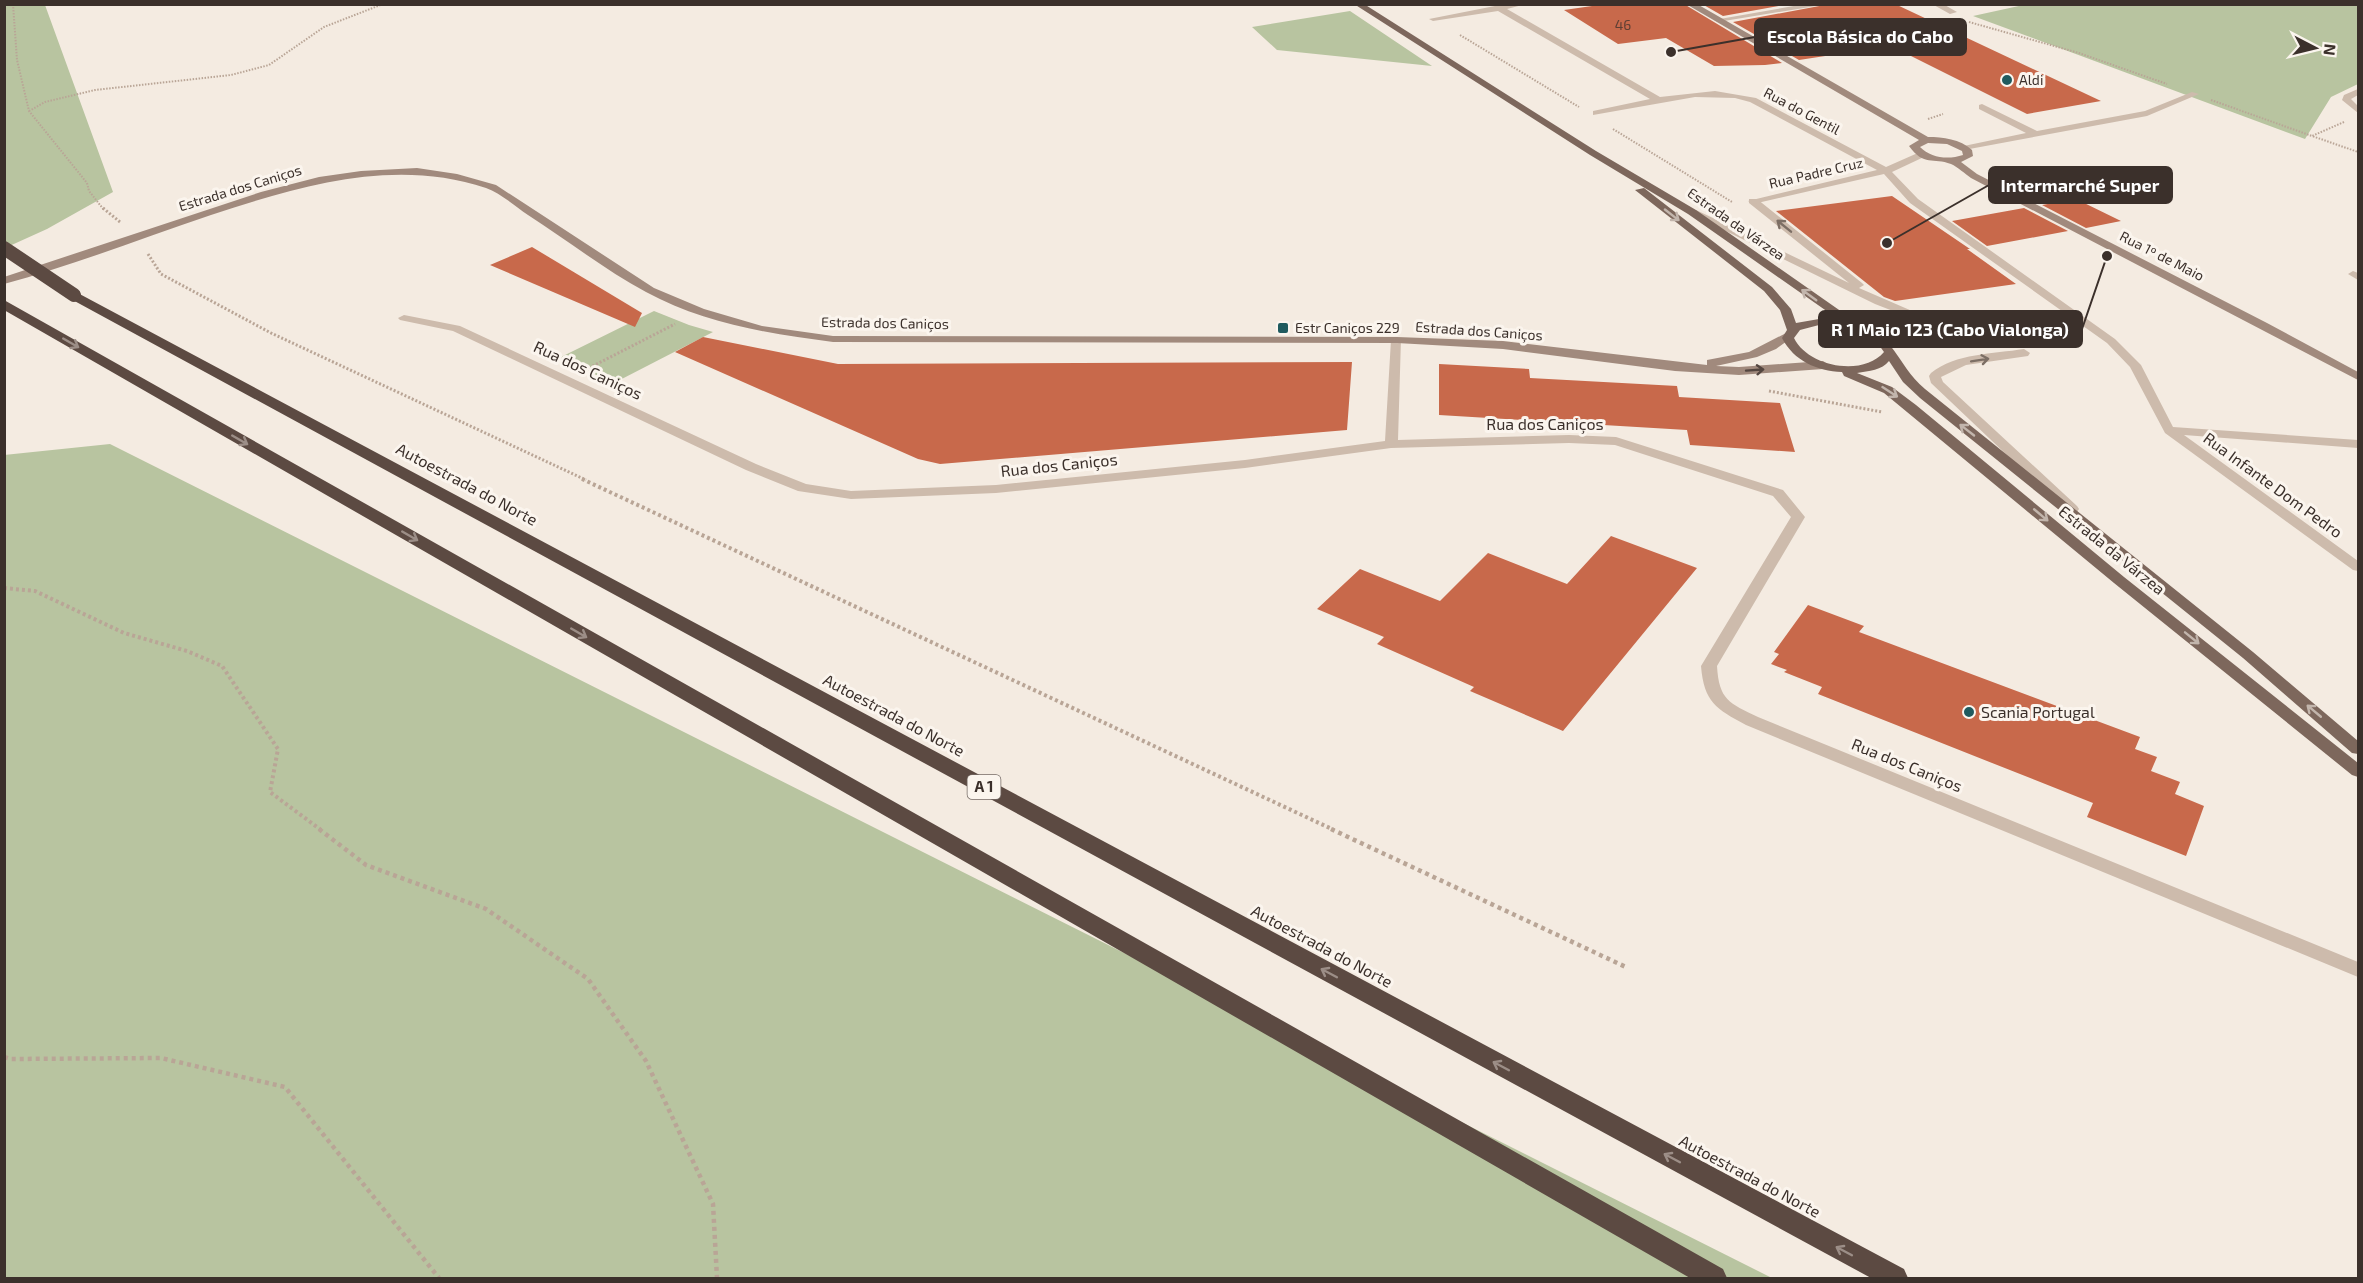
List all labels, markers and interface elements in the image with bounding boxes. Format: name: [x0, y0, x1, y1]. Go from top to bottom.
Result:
house number: 46: [1615, 16, 1631, 33]
north arrow: [2285, 18, 2345, 78]
callout: Escola Básica do Cabo: [1755, 19, 1966, 55]
text: Escola Básica do Cabo: [1767, 25, 1953, 47]
text: N: [2320, 43, 2341, 57]
place label: Aldi: [2019, 71, 2043, 88]
marker: Aldi: [2000, 73, 2014, 87]
street label: Rua do Gentil: [1761, 83, 1844, 138]
street label: Rua Padre Cruz: [1767, 153, 1865, 192]
street label: Estrada dos Caniços: [176, 161, 304, 215]
callout: Intermarché Super: [1989, 167, 2172, 203]
text: Intermarché Super: [2001, 174, 2160, 196]
street label: Estrada da Várzea: [1684, 184, 1788, 263]
one-way arrow: [1663, 209, 1679, 222]
one-way arrow: [1776, 220, 1792, 233]
street label: Rua 1º de Maio: [2117, 227, 2207, 284]
one-way arrow: [1802, 289, 1818, 302]
callout: R 1 Maio 123 (Cabo Vialonga): [1819, 311, 2082, 347]
street label: Estrada dos Caniços: [821, 313, 949, 333]
street label: Estrada dos Caniços: [1415, 318, 1543, 344]
text: R 1 Maio 123 (Cabo Vialonga): [1831, 318, 2069, 340]
place label: Estr Caniços 229: [1295, 319, 1400, 337]
marker: Estr Caniços 229: [1276, 321, 1290, 335]
street label: Rua dos Caniços: [531, 336, 645, 404]
one-way arrow: [62, 337, 79, 349]
one-way arrow: [1970, 354, 1990, 365]
one-way arrow: [1744, 364, 1764, 375]
one-way arrow: [1881, 386, 1898, 399]
street label: Rua dos Caniços: [1486, 414, 1604, 434]
one-way arrow: [1959, 423, 1975, 436]
street label: Rua Infante Dom Pedro: [2200, 428, 2346, 541]
one-way arrow: [231, 434, 248, 446]
street label: Autoestrada do Norte: [393, 438, 541, 529]
street label: Rua dos Caniços: [1000, 449, 1118, 481]
street label: Estrada da Várzea: [2055, 501, 2169, 598]
one-way arrow: [2033, 508, 2048, 522]
one-way arrow: [401, 531, 418, 543]
one-way arrow: [570, 627, 587, 639]
one-way arrow: [2184, 632, 2200, 645]
street label: Autoestrada do Norte: [820, 669, 968, 760]
place label: Scania Portugal: [1981, 702, 2095, 721]
one-way arrow: [2307, 704, 2322, 718]
marker: Scania Portugal: [1962, 705, 1976, 719]
street label: Rua dos Caniços: [1849, 734, 1965, 796]
road number: A 1: [968, 775, 1000, 799]
street label: Autoestrada do Norte: [1248, 900, 1396, 991]
one-way arrow: [1321, 967, 1338, 979]
one-way arrow: [1492, 1060, 1510, 1071]
street label: Autoestrada do Norte: [1676, 1130, 1824, 1221]
one-way arrow: [1664, 1152, 1682, 1163]
one-way arrow: [1836, 1245, 1853, 1257]

